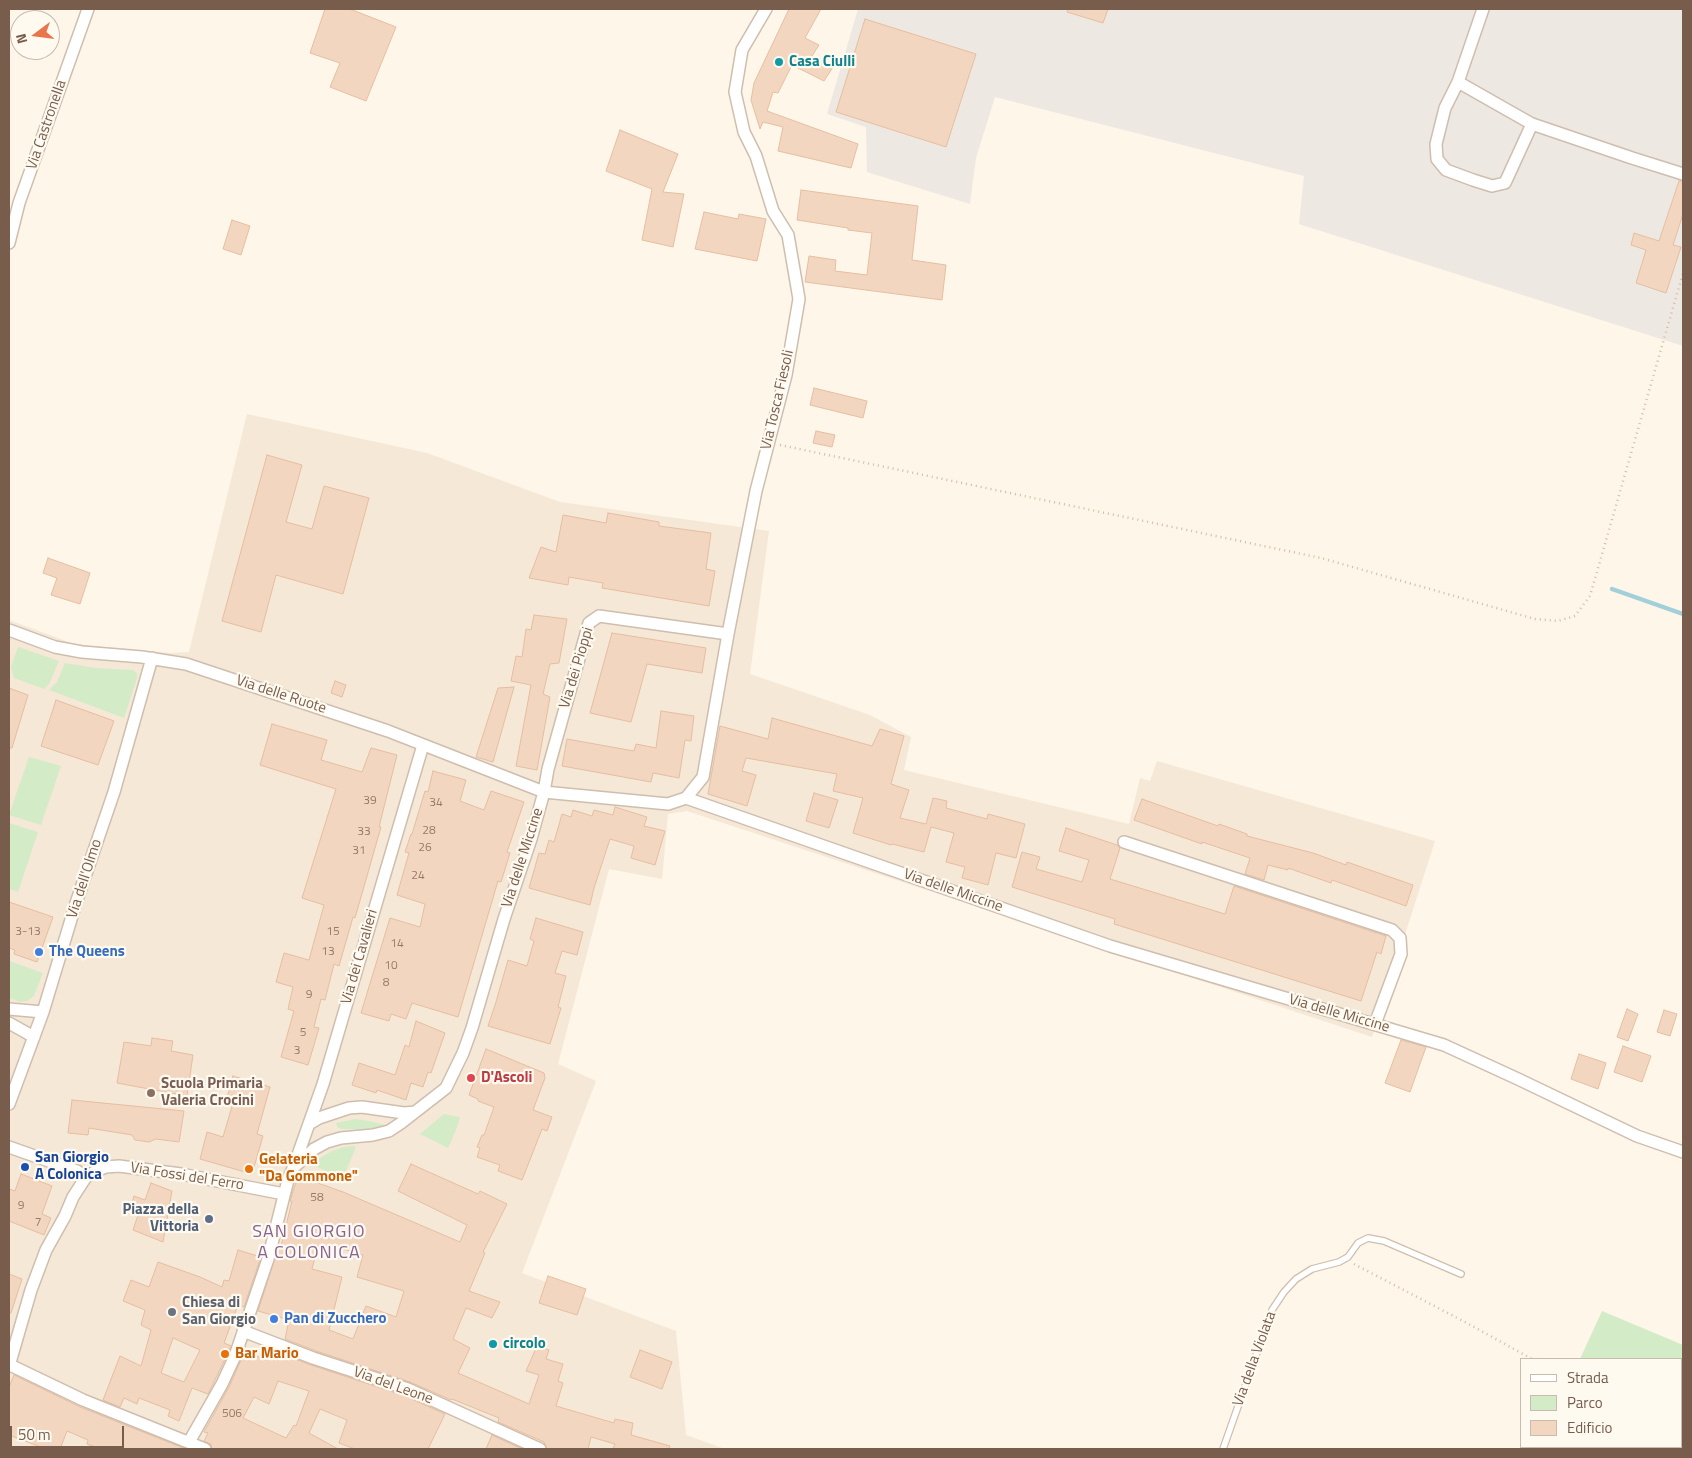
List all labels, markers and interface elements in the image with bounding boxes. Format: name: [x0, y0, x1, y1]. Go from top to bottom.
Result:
north arrow: [10, 10, 60, 60]
text: N: [10, 31, 32, 46]
place label: Casa Ciulli: [789, 53, 855, 71]
marker: Casa Ciulli: [773, 56, 785, 68]
street label: Via Castronella: [23, 78, 71, 172]
street label: Via Tosca Fiesoli: [758, 348, 798, 452]
street label: Via dei Pioppi: [556, 625, 598, 711]
street label: Via delle Ruote: [234, 672, 328, 718]
house number: 39: [363, 794, 377, 808]
house number: 34: [429, 796, 443, 810]
street label: Via delle Miccine: [498, 806, 548, 910]
house number: 28: [422, 824, 436, 838]
house number: 33: [357, 825, 371, 839]
street label: Via dell'Olmo: [64, 837, 106, 921]
house number: 26: [418, 841, 432, 855]
house number: 31: [352, 844, 366, 858]
street label: Via delle Miccine: [901, 866, 1005, 916]
house number: 24: [411, 869, 425, 883]
street label: Via dei Cavalieri: [338, 907, 382, 1007]
house number: 3-13: [15, 925, 41, 939]
house number: 15: [326, 925, 340, 939]
house number: 14: [390, 937, 404, 951]
place label: The Queens: [49, 943, 125, 961]
house number: 13: [321, 945, 335, 959]
marker: The Queens: [33, 946, 45, 958]
house number: 10: [384, 959, 398, 973]
house number: 8: [383, 976, 389, 990]
house number: 9: [306, 988, 312, 1002]
street label: Via delle Miccine: [1287, 991, 1391, 1037]
house number: 5: [300, 1026, 306, 1040]
house number: 3: [294, 1044, 300, 1058]
place label: D'Ascoli: [481, 1069, 532, 1087]
marker: D'Ascoli: [465, 1072, 477, 1084]
place label: Scuola Primaria Valeria Crocini: [161, 1075, 263, 1110]
marker: Scuola Primaria Valeria Crocini: [145, 1087, 157, 1099]
place label: San Giorgio A Colonica: [35, 1149, 109, 1184]
place label: Gelateria "Da Gommone": [259, 1151, 358, 1186]
street label: Via Fossi del Ferro: [129, 1159, 245, 1195]
marker: San Giorgio A Colonica: [19, 1161, 31, 1173]
marker: Gelateria "Da Gommone": [243, 1163, 255, 1175]
house number: 58: [310, 1191, 324, 1205]
house number: 9: [18, 1199, 24, 1213]
place label: Piazza della Vittoria: [122, 1201, 199, 1236]
marker: Piazza della Vittoria: [203, 1213, 215, 1225]
house number: 7: [35, 1216, 41, 1230]
district label: SAN GIORGIO A COLONICA: [251, 1222, 367, 1264]
place label: Chiesa di San Giorgio: [182, 1294, 256, 1329]
marker: Chiesa di San Giorgio: [166, 1306, 178, 1318]
street label: Via della Violata: [1229, 1309, 1281, 1409]
place label: Pan di Zucchero: [284, 1310, 386, 1328]
marker: Pan di Zucchero: [268, 1313, 280, 1325]
place label: circolo: [503, 1335, 546, 1353]
marker: circolo: [487, 1338, 499, 1350]
place label: Bar Mario: [235, 1345, 299, 1363]
marker: Bar Mario: [219, 1348, 231, 1360]
legend: [1520, 1358, 1682, 1448]
street label: Via del Leone: [351, 1363, 435, 1409]
text: Strada: [1567, 1366, 1608, 1389]
text: Parco: [1567, 1391, 1603, 1414]
house number: 506: [222, 1407, 242, 1421]
scale bar: [12, 1416, 126, 1448]
text: Edificio: [1567, 1416, 1612, 1439]
text: 50 m: [18, 1423, 51, 1446]

